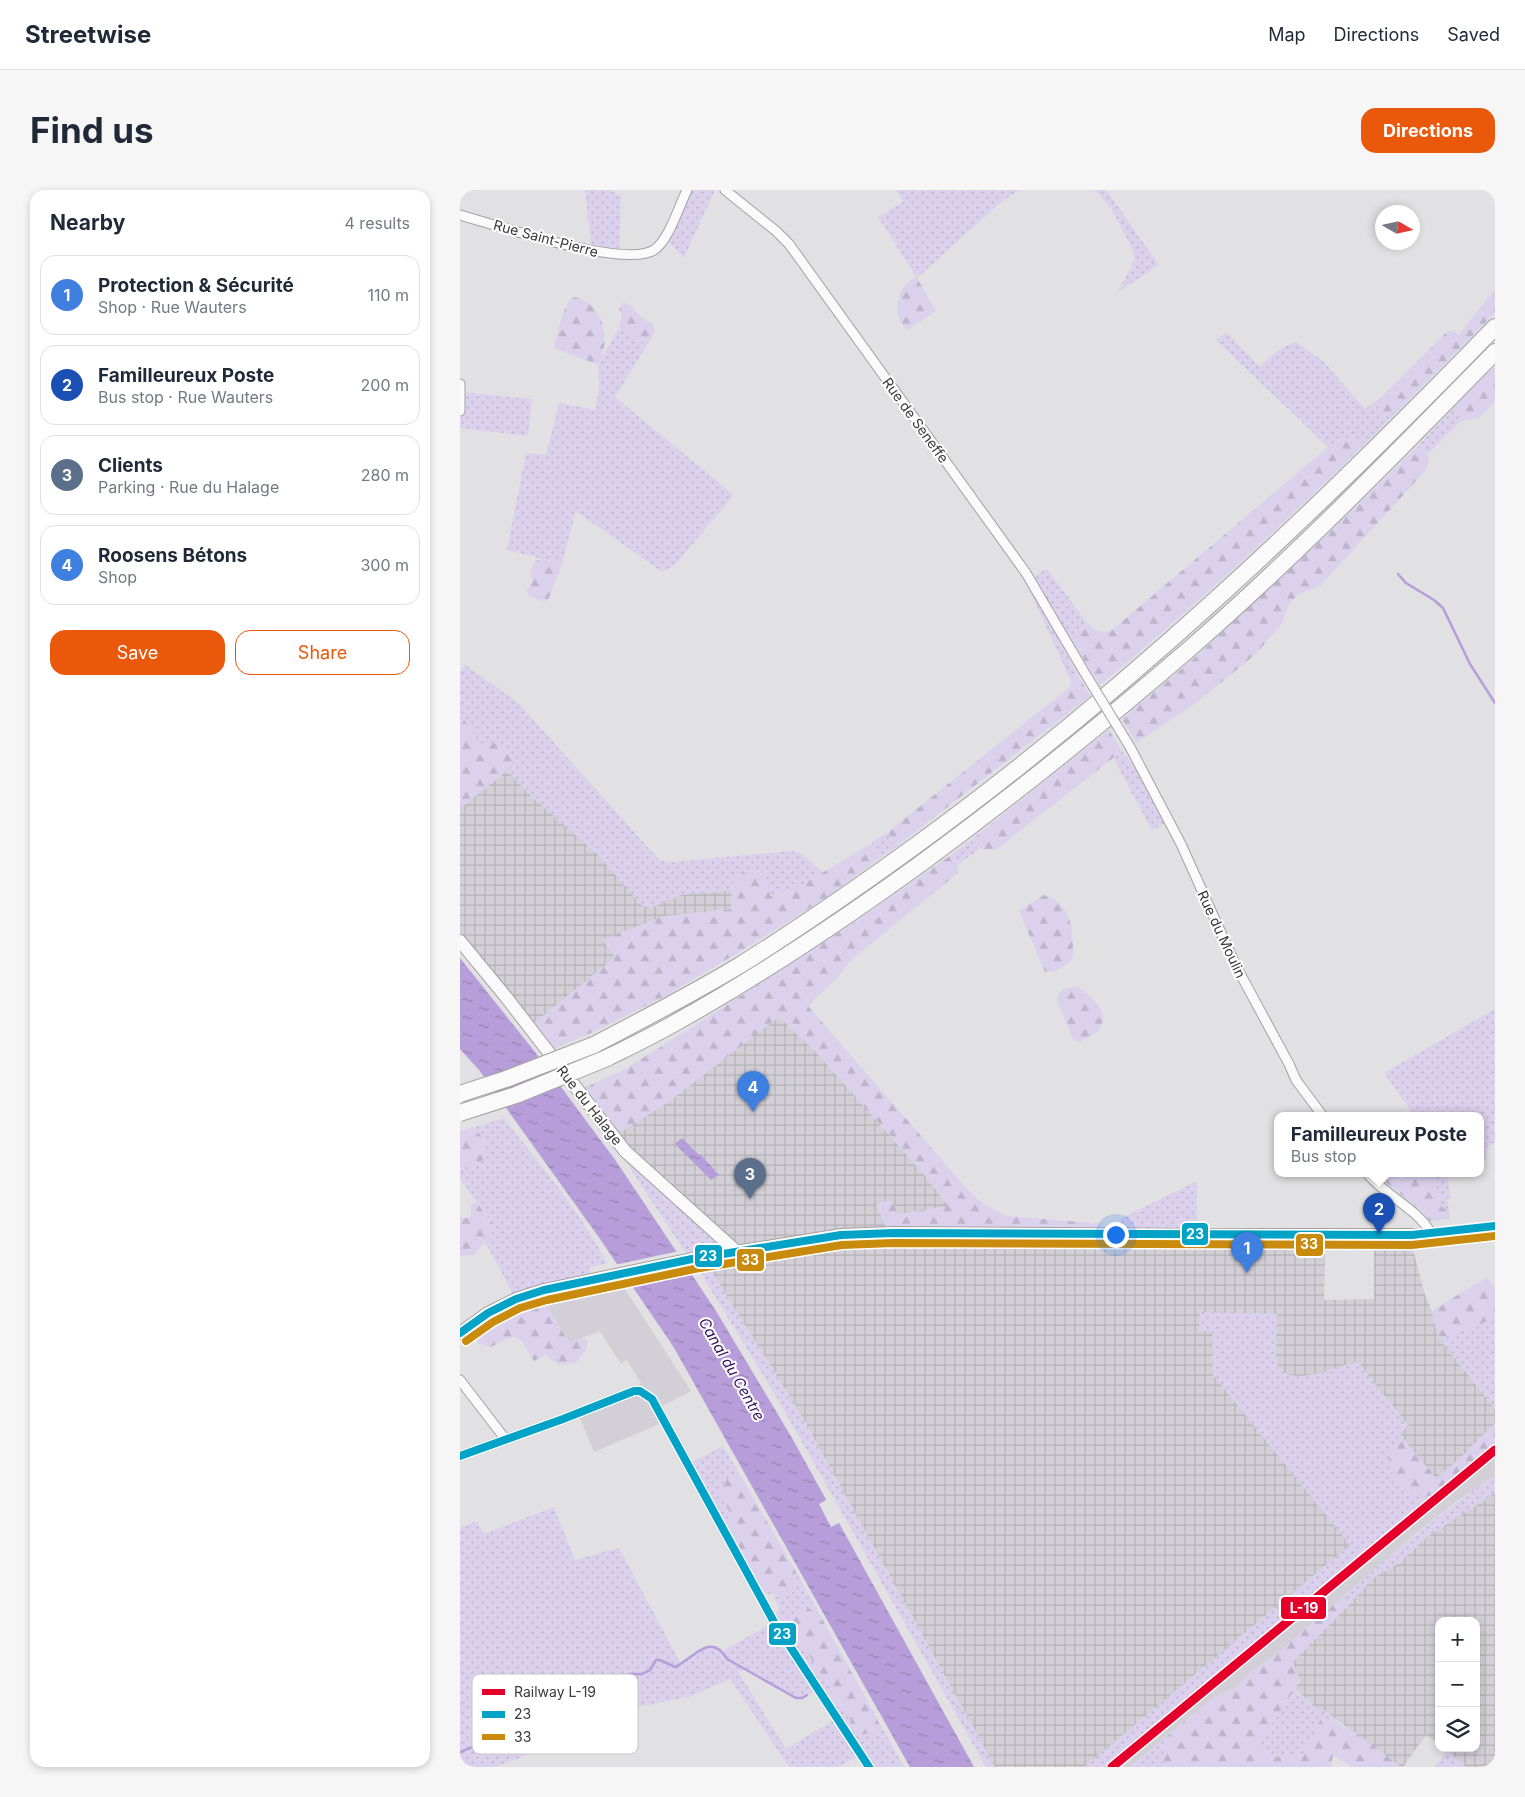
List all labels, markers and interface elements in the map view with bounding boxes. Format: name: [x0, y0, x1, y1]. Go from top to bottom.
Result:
text: Streetwise: [25, 20, 151, 49]
text: Map: [1268, 24, 1306, 45]
text: Directions: [1334, 24, 1419, 45]
text: Saved: [1447, 24, 1500, 45]
button: Directions: [1361, 108, 1495, 153]
text: Find us: [30, 109, 154, 151]
north arrow: [1375, 205, 1420, 250]
text: Nearby: [50, 210, 125, 235]
text: 4 results: [345, 213, 410, 233]
street label: Rue Saint-Pierre: [492, 216, 600, 260]
text: Protection & Sécurité: [98, 274, 294, 297]
text: 1: [64, 285, 70, 305]
text: 110 m: [367, 285, 409, 305]
text: Shop · Rue Wauters: [98, 297, 247, 317]
text: Familleureux Poste: [98, 364, 274, 387]
street label: Rue de Seneffe: [879, 374, 953, 466]
text: 2: [62, 375, 72, 395]
text: 200 m: [361, 375, 409, 395]
text: Bus stop · Rue Wauters: [98, 387, 273, 407]
text: Clients: [98, 454, 163, 477]
text: 3: [62, 465, 72, 485]
text: 280 m: [361, 465, 409, 485]
text: Parking · Rue du Halage: [98, 477, 279, 497]
text: Roosens Bétons: [98, 544, 247, 567]
text: 4: [62, 555, 72, 575]
text: 300 m: [360, 555, 409, 575]
text: Shop: [98, 567, 137, 587]
button: Save: [50, 630, 225, 675]
button: Share: [235, 630, 410, 675]
street label: Rue du Moulin: [1194, 888, 1250, 980]
street label: Rue du Halage: [554, 1062, 626, 1148]
pin: 4: [737, 1071, 769, 1112]
popup: [1274, 1112, 1484, 1177]
text: Familleureux Poste: [1291, 1123, 1467, 1146]
text: Bus stop: [1291, 1146, 1357, 1166]
pin: 3: [734, 1158, 766, 1199]
pin: 2: [1363, 1193, 1395, 1234]
your location: [1103, 1222, 1129, 1248]
line badge: 23: [1181, 1222, 1209, 1246]
text: 23: [1186, 1225, 1204, 1242]
pin: 1: [1231, 1232, 1263, 1273]
line badge: 33: [1295, 1233, 1324, 1257]
text: 33: [1300, 1235, 1318, 1252]
line badge: 23: [694, 1244, 723, 1268]
text: 23: [699, 1247, 717, 1264]
line badge: 33: [736, 1248, 765, 1272]
text: 33: [741, 1251, 759, 1268]
water label: Canal du Centre: [695, 1314, 769, 1424]
line badge: L-19: [1280, 1596, 1327, 1620]
text: L-19: [1290, 1599, 1318, 1616]
map controls: [1435, 1617, 1480, 1752]
button: +: [1435, 1617, 1480, 1662]
line badge: 23: [768, 1622, 797, 1646]
text: 23: [773, 1625, 791, 1642]
button: −: [1435, 1662, 1480, 1707]
legend: [472, 1674, 638, 1754]
text: Railway L-19: [514, 1683, 596, 1700]
text: 23: [514, 1705, 531, 1722]
button: layers: [1435, 1707, 1480, 1752]
text: 33: [514, 1728, 531, 1745]

